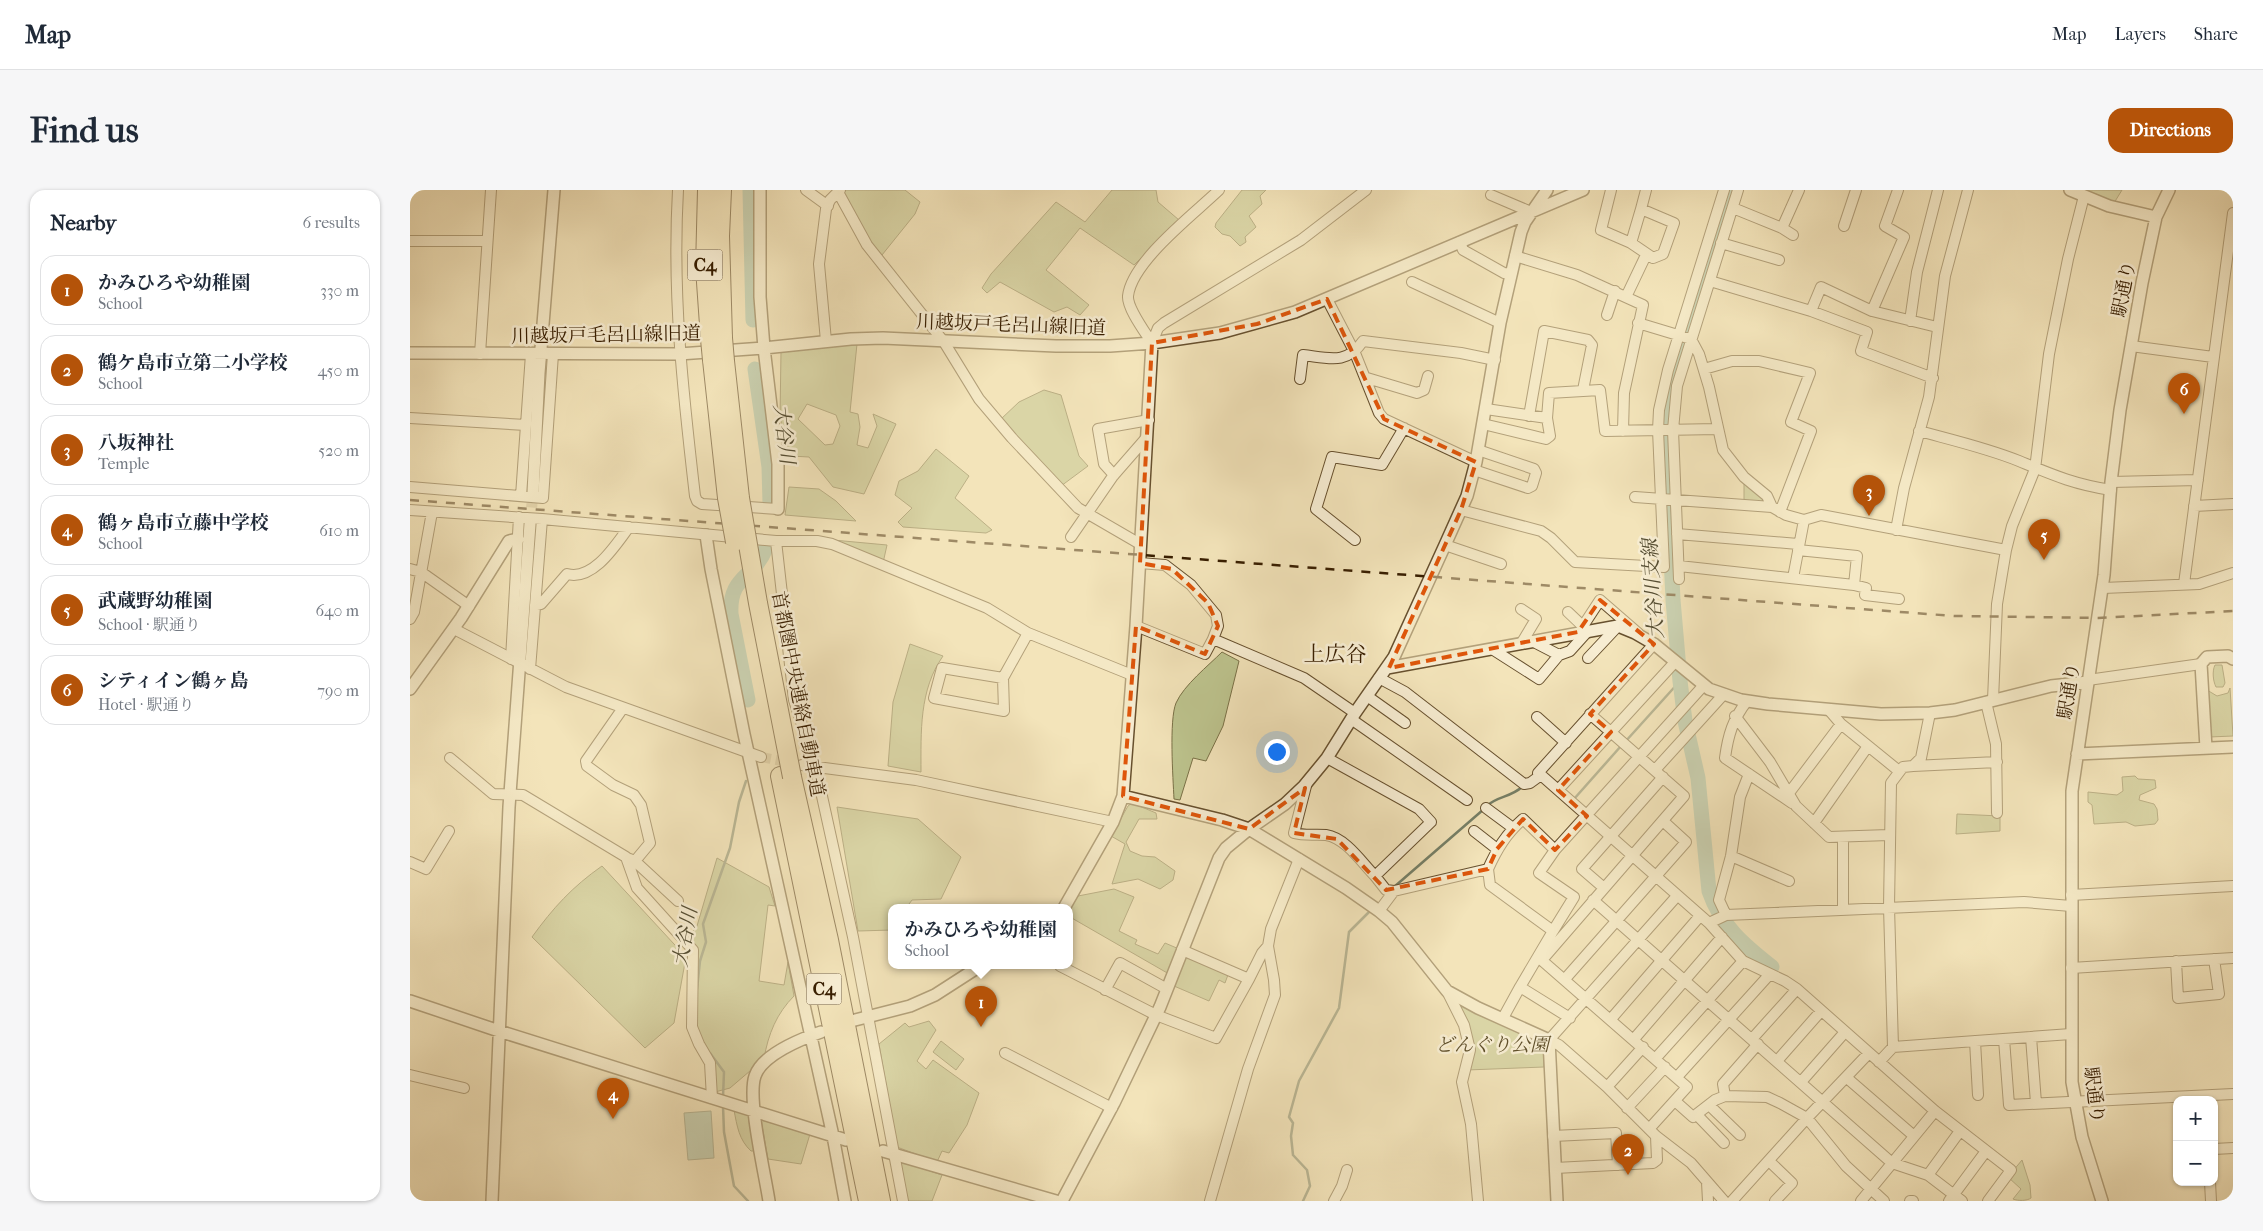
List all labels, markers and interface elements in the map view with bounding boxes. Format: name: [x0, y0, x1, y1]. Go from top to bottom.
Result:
text: Map: [25, 21, 71, 49]
text: Map: [2052, 24, 2086, 45]
text: Layers: [2114, 24, 2166, 45]
text: Share: [2194, 24, 2238, 45]
button: Directions: [2108, 108, 2233, 153]
text: Find us: [30, 110, 139, 151]
text: Nearby: [50, 211, 116, 235]
text: 6 results: [302, 213, 360, 232]
road number: C4: [688, 250, 722, 280]
street label: 駅通り: [2108, 259, 2140, 319]
text: かみひろや幼稚園: [98, 272, 250, 294]
text: 1: [64, 281, 70, 300]
text: 330 m: [320, 281, 359, 300]
text: School: [98, 294, 143, 313]
street label: 川越坂戸毛呂山線旧道: [916, 311, 1106, 339]
street label: 川越坂戸毛呂山線旧道: [511, 322, 701, 348]
text: 鶴ケ島市立第二小学校: [98, 352, 288, 374]
text: 2: [63, 361, 71, 380]
text: 450 m: [318, 361, 359, 380]
pin: 6: [2168, 373, 2200, 414]
text: School: [98, 374, 143, 393]
water label: 大谷川: [769, 403, 799, 467]
text: 八坂神社: [98, 432, 174, 454]
text: 3: [64, 441, 70, 460]
text: 520 m: [318, 441, 359, 460]
text: Temple: [98, 454, 149, 473]
pin: 3: [1853, 475, 1885, 516]
text: 鶴ヶ島市立藤中学校: [98, 512, 269, 534]
pin: 5: [2028, 519, 2060, 560]
text: 4: [62, 521, 72, 540]
text: 610 m: [319, 521, 359, 540]
text: School: [98, 534, 143, 553]
water label: 大谷川支線: [1638, 535, 1668, 640]
street label: 首都圏中央連絡自動車道: [767, 589, 829, 799]
text: 武蔵野幼稚園: [98, 590, 212, 612]
text: 5: [64, 601, 70, 620]
text: 640 m: [315, 601, 359, 620]
text: School · 駅通り: [98, 615, 201, 634]
district label: 上広谷: [1304, 642, 1367, 666]
street label: 駅通り: [2054, 661, 2084, 721]
text: シティイン鶴ヶ島: [98, 670, 248, 692]
text: 6: [63, 681, 71, 700]
text: 790 m: [317, 681, 359, 700]
text: Hotel · 駅通り: [98, 695, 195, 714]
your location: [1264, 739, 1290, 765]
water label: 大谷川: [668, 903, 702, 969]
popup: [888, 904, 1073, 969]
text: かみひろや幼稚園: [904, 919, 1057, 941]
text: School: [904, 941, 949, 960]
road number: C4: [806, 974, 842, 1004]
pin: 1: [965, 986, 997, 1027]
park label: どんぐり公園: [1435, 1034, 1552, 1056]
street label: 駅通り: [2080, 1065, 2108, 1125]
pin: 4: [597, 1078, 629, 1119]
map controls: [2173, 1096, 2218, 1186]
button: +: [2173, 1096, 2218, 1141]
pin: 2: [1612, 1134, 1644, 1175]
button: −: [2173, 1141, 2218, 1186]

